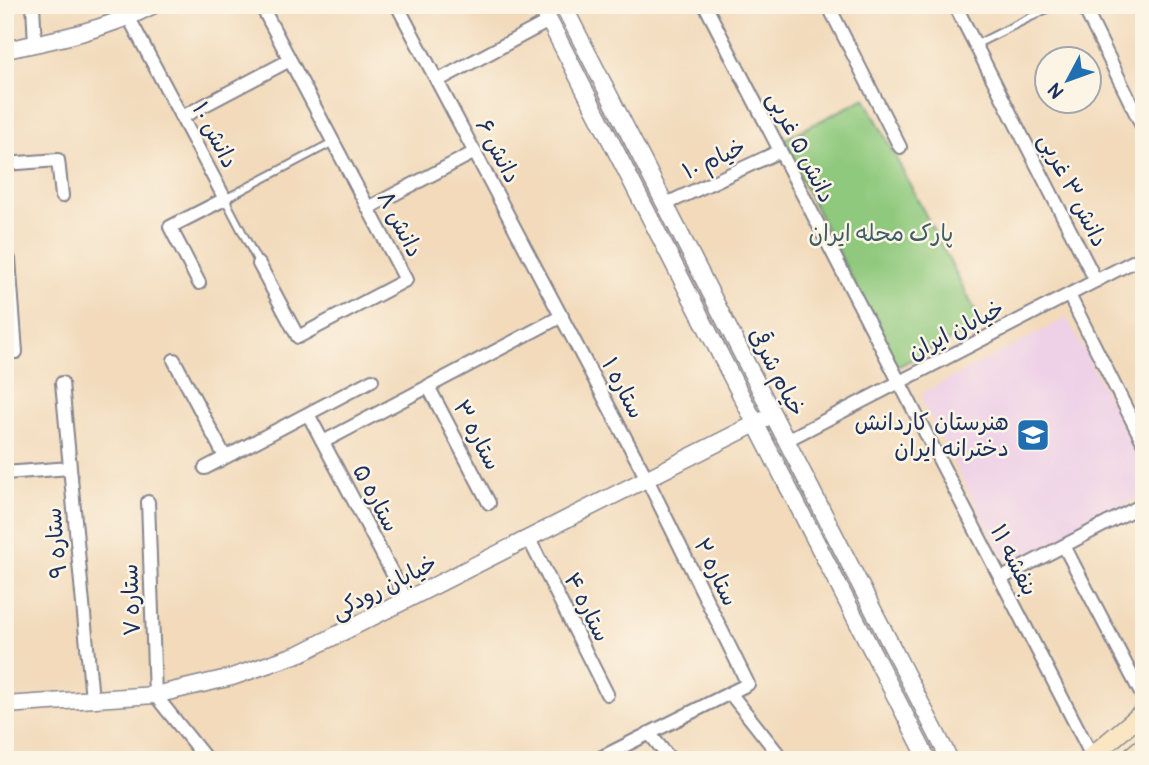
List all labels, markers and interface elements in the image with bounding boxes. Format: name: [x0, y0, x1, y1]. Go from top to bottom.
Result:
north arrow: [1034, 46, 1104, 116]
text: N: [1043, 78, 1069, 103]
street label: دانش ۵ غربی: [761, 86, 841, 208]
street label: دانش ۱۰: [186, 97, 244, 173]
street label: دانش ۶: [469, 114, 527, 188]
street label: دانش ۳ غربی: [1032, 128, 1114, 252]
street label: خیام ۱۰: [678, 132, 752, 189]
street label: دانش ۸: [371, 186, 429, 262]
park label: پارک محله ایران: [808, 219, 954, 248]
street label: خیابان ایران: [903, 293, 1009, 367]
street label: خیام شرقی: [740, 323, 812, 423]
street label: ستاره ۱: [595, 353, 651, 423]
street label: ستاره ۳: [446, 395, 508, 475]
place label: هنرستان کاردانش دخترانه ایران: [854, 408, 1009, 463]
school or university icon: هنرستان کاردانش دخترانه ایران: [1014, 416, 1052, 454]
street label: ستاره ۵: [346, 459, 406, 537]
street label: ستاره ۹: [38, 506, 74, 580]
street label: بنفشه ۱۱: [984, 519, 1044, 601]
street label: ستاره ۲: [687, 533, 745, 611]
street label: خیابان رودکی: [326, 548, 442, 626]
street label: ستاره ۷: [115, 563, 147, 637]
street label: ستاره ۴: [557, 568, 617, 646]

